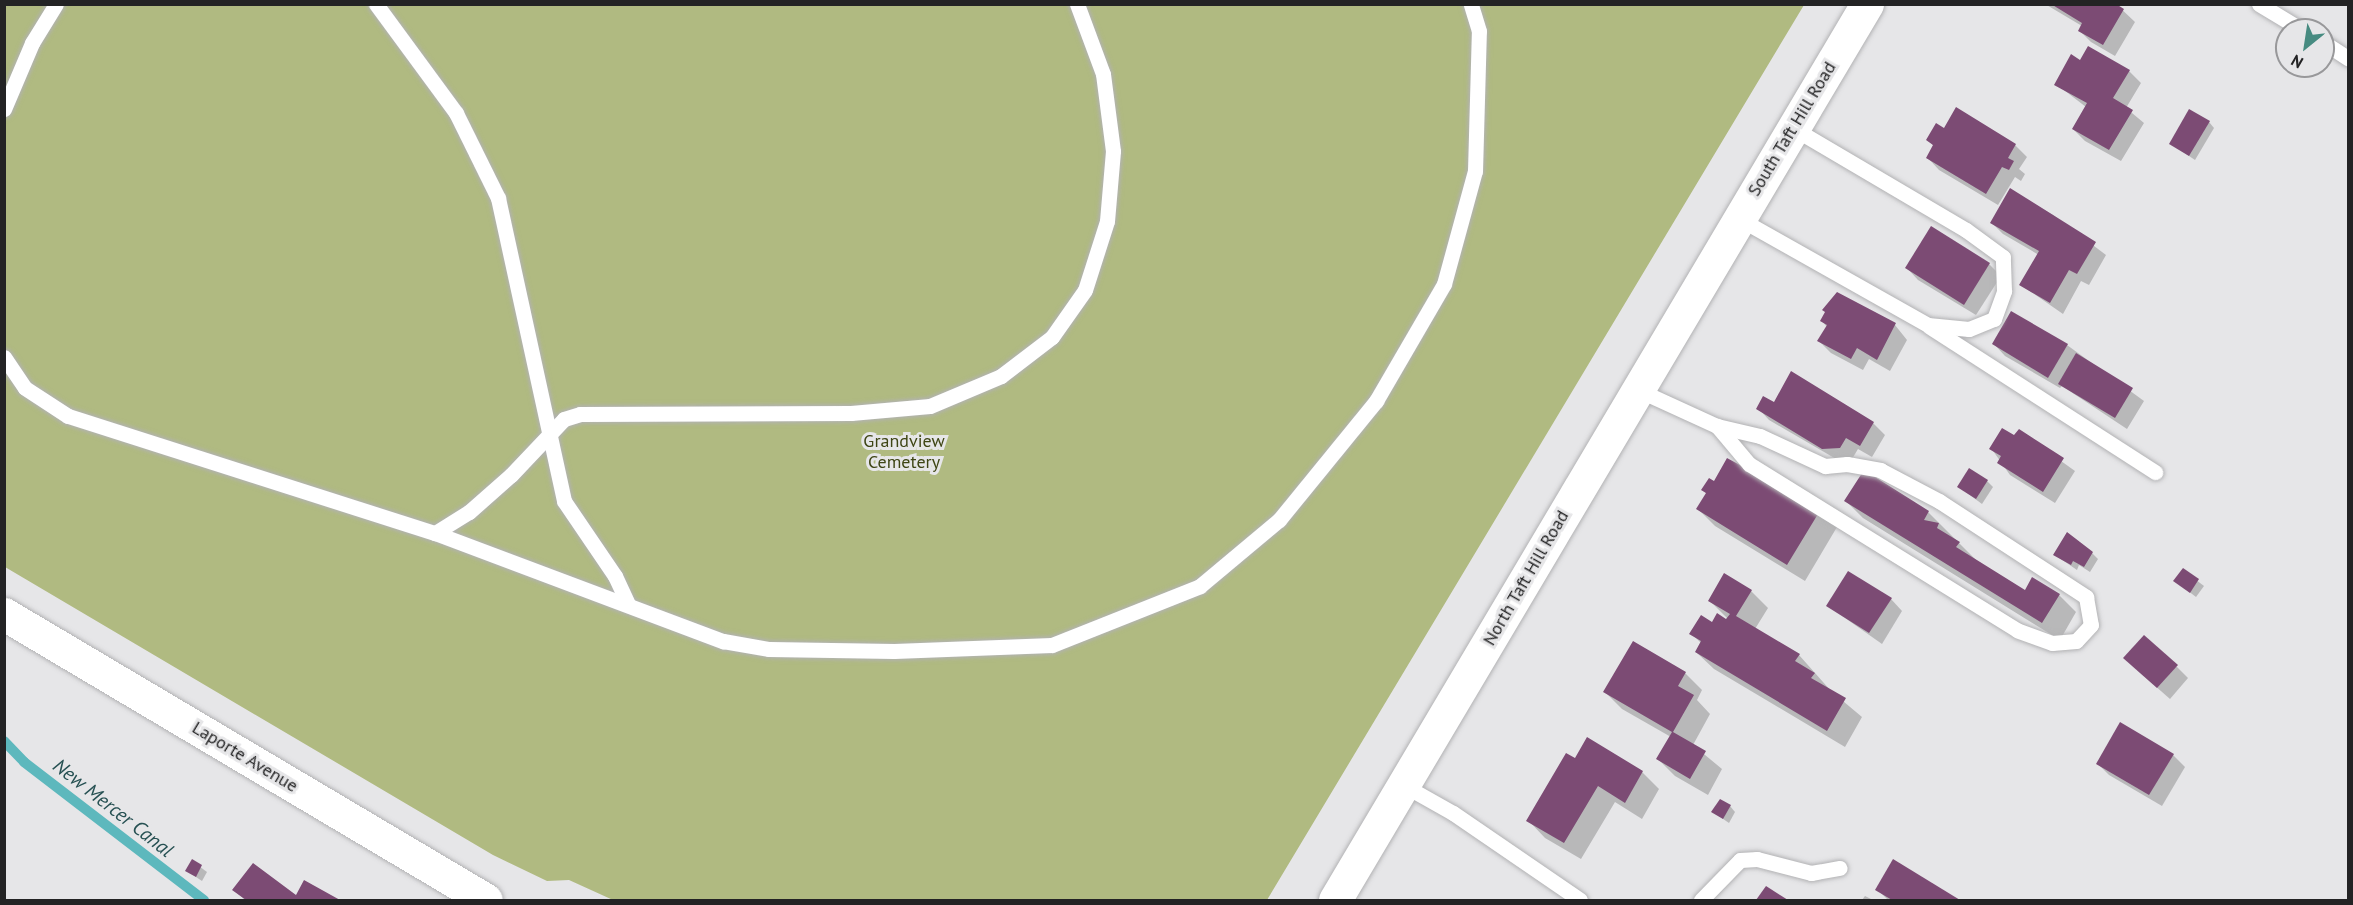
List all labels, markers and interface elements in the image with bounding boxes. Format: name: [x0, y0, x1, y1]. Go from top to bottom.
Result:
north arrow: [2275, 18, 2335, 78]
text: N: [2287, 51, 2307, 73]
street label: South Taft Hill Road: [1743, 58, 1841, 200]
park label: Grandview Cemetery: [863, 431, 945, 474]
street label: North Taft Hill Road: [1478, 506, 1574, 650]
street label: Laporte Avenue: [188, 717, 302, 797]
water label: New Mercer Canal: [48, 753, 178, 863]

